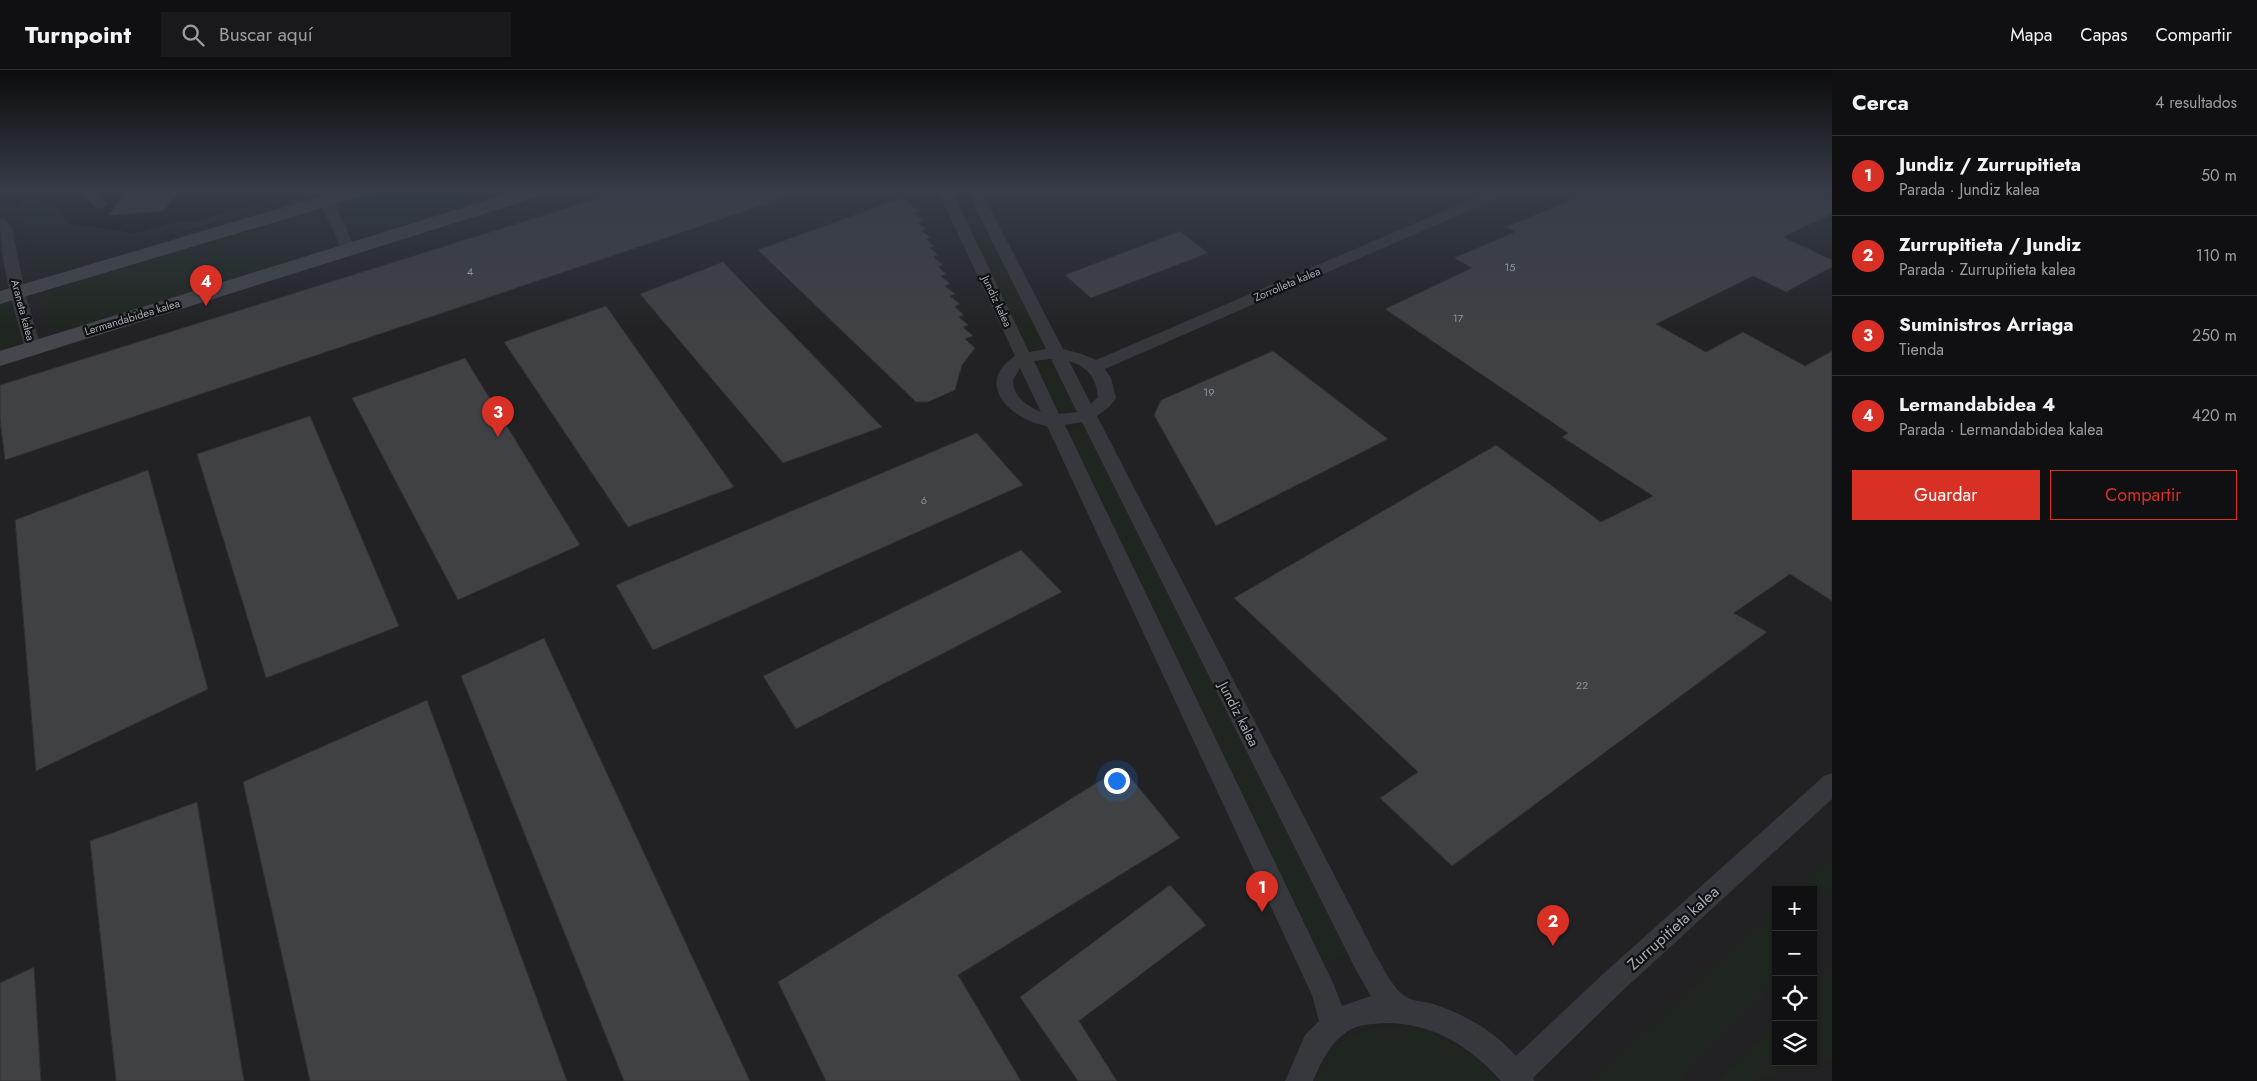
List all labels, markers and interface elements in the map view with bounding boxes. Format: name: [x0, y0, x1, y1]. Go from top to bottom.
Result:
search box: [161, 12, 511, 57]
text: Turnpoint: [25, 17, 131, 52]
icon: search: [179, 21, 207, 49]
text: Buscar aquí: [219, 21, 313, 48]
text: Mapa: [2010, 22, 2052, 48]
text: Capas: [2080, 22, 2128, 48]
text: Compartir: [2156, 22, 2232, 48]
text: Cerca: [1852, 88, 1909, 118]
text: 4 resultados: [2155, 91, 2237, 114]
text: Jundiz / Zurrupitieta: [1899, 151, 2081, 178]
text: 1: [1864, 164, 1872, 187]
text: 50 m: [2201, 164, 2237, 187]
text: Parada · Jundiz kalea: [1899, 178, 2040, 201]
text: Zurrupitieta / Jundiz: [1899, 231, 2081, 258]
text: 2: [1863, 244, 1873, 267]
text: 110 m: [2196, 244, 2237, 267]
text: Parada · Zurrupitieta kalea: [1899, 258, 2076, 281]
house number: 15: [1504, 259, 1516, 275]
house number: 4: [467, 263, 474, 279]
street label: Zorrolleta kalea: [1251, 263, 1323, 305]
pin: 4: [190, 265, 222, 306]
street label: Jundiz kalea: [977, 271, 1016, 329]
street label: Araneta kalea: [7, 278, 39, 342]
street label: Lermandabidea kalea: [82, 295, 182, 339]
house number: 17: [1453, 310, 1464, 326]
text: Suministros Arriaga: [1899, 311, 2074, 338]
text: 3: [1863, 324, 1873, 347]
text: 250 m: [2192, 324, 2237, 347]
text: Tienda: [1899, 338, 1944, 361]
house number: 19: [1203, 384, 1215, 400]
text: Lermandabidea 4: [1899, 391, 2055, 418]
pin: 3: [482, 396, 514, 437]
text: 4: [1862, 404, 1874, 427]
text: 420 m: [2192, 404, 2237, 427]
text: Parada · Lermandabidea kalea: [1899, 418, 2103, 441]
button: Guardar: [1852, 470, 2040, 520]
button: Compartir: [2050, 470, 2237, 520]
house number: 6: [921, 492, 927, 508]
street label: Jundiz kalea: [1213, 676, 1264, 750]
house number: 22: [1576, 677, 1588, 693]
your location: [1104, 768, 1130, 794]
pin: 1: [1246, 871, 1278, 912]
street label: Zurrupitieta kalea: [1622, 881, 1724, 975]
map controls: [1772, 886, 1817, 1066]
button: +: [1772, 886, 1817, 931]
pin: 2: [1537, 905, 1569, 946]
button: −: [1772, 931, 1817, 976]
button: locate: [1772, 976, 1817, 1021]
button: layers: [1772, 1021, 1817, 1066]

